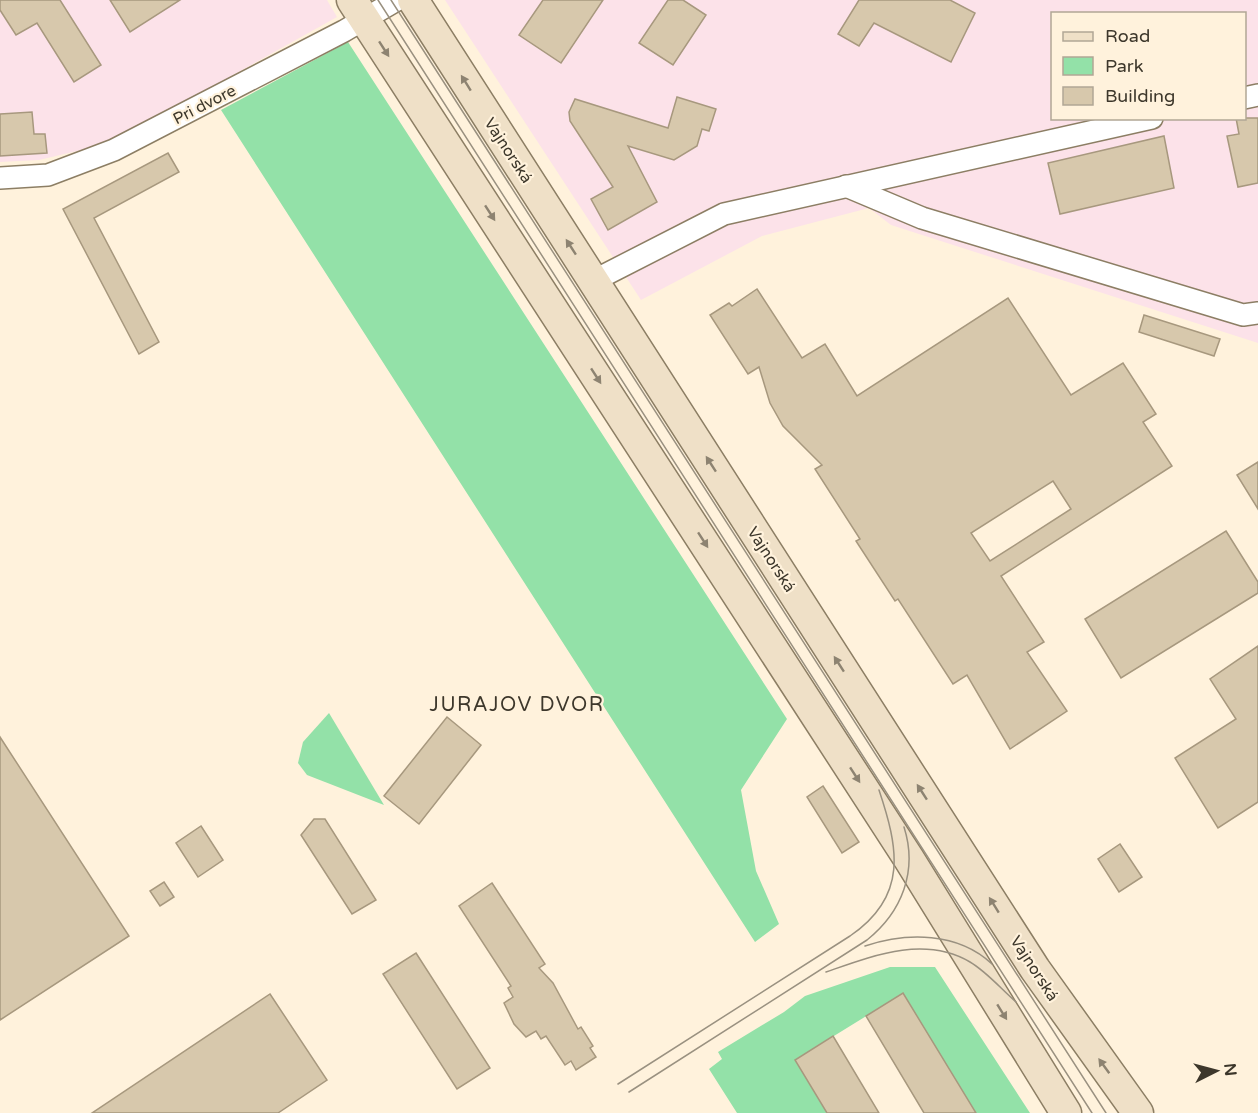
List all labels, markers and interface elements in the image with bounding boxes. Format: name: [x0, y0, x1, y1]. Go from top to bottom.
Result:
legend: [1051, 12, 1246, 120]
text: Road: [1105, 25, 1150, 47]
one-way arrow: [379, 41, 390, 57]
text: Park: [1105, 55, 1144, 77]
one-way arrow: [461, 75, 472, 91]
street label: Pri dvore: [170, 81, 239, 129]
text: Building: [1105, 85, 1175, 107]
street label: Vajnorská: [480, 114, 537, 187]
one-way arrow: [485, 205, 496, 221]
one-way arrow: [566, 239, 577, 255]
one-way arrow: [591, 368, 602, 384]
one-way arrow: [705, 456, 716, 472]
street label: Vajnorská: [743, 523, 800, 596]
one-way arrow: [697, 532, 708, 548]
one-way arrow: [833, 656, 844, 672]
district label: JURAJOV DVOR: [430, 693, 604, 717]
one-way arrow: [849, 767, 861, 783]
one-way arrow: [916, 785, 928, 801]
one-way arrow: [989, 897, 1000, 913]
street label: Vajnorská: [1006, 932, 1063, 1005]
one-way arrow: [996, 1004, 1007, 1020]
north arrow: [1186, 1041, 1246, 1101]
one-way arrow: [1098, 1058, 1110, 1074]
text: N: [1219, 1062, 1241, 1077]

